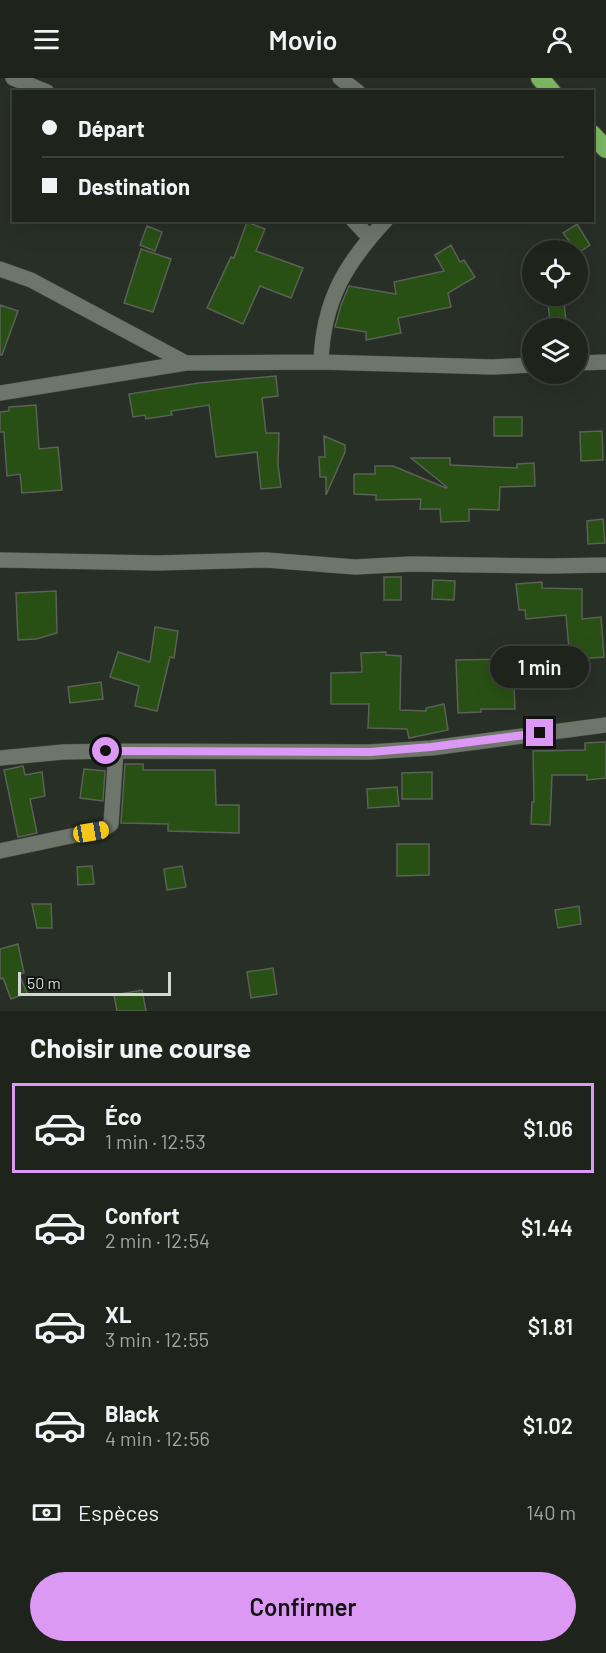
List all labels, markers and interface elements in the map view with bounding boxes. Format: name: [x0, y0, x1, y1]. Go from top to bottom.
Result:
icon: menu: [30, 23, 63, 56]
text: Movio: [268, 23, 338, 55]
icon: person: [543, 23, 576, 56]
text: Départ: [78, 115, 145, 141]
text: Destination: [78, 173, 190, 199]
map controls: [522, 240, 588, 384]
button: locate: [522, 240, 588, 306]
button: layers: [522, 318, 588, 384]
callout: 1 min: [490, 646, 590, 688]
text: 1 min: [518, 655, 561, 679]
route end: [526, 719, 553, 746]
route start: [92, 737, 119, 764]
car: [72, 820, 110, 844]
scale bar: [18, 969, 171, 996]
text: 50 m: [27, 973, 61, 992]
text: Choisir une course: [30, 1031, 251, 1063]
icon: car: [33, 1101, 87, 1155]
text: Éco: [105, 1103, 142, 1129]
text: $1.06: [523, 1115, 573, 1141]
text: 1 min · 12:53: [105, 1129, 206, 1153]
icon: car: [33, 1200, 87, 1254]
text: Confort: [105, 1202, 180, 1228]
text: $1.44: [521, 1214, 573, 1240]
text: 2 min · 12:54: [105, 1228, 210, 1252]
icon: car: [33, 1299, 87, 1353]
text: XL: [105, 1301, 131, 1327]
text: $1.81: [528, 1313, 573, 1339]
text: 3 min · 12:55: [105, 1327, 209, 1351]
icon: car: [33, 1398, 87, 1452]
text: Black: [105, 1400, 159, 1426]
text: $1.02: [523, 1412, 573, 1438]
text: 4 min · 12:56: [105, 1426, 210, 1450]
icon: cash: [30, 1496, 63, 1529]
text: Espèces: [78, 1499, 159, 1525]
text: 140 m: [526, 1500, 576, 1524]
button: Confirmer: [30, 1572, 576, 1641]

